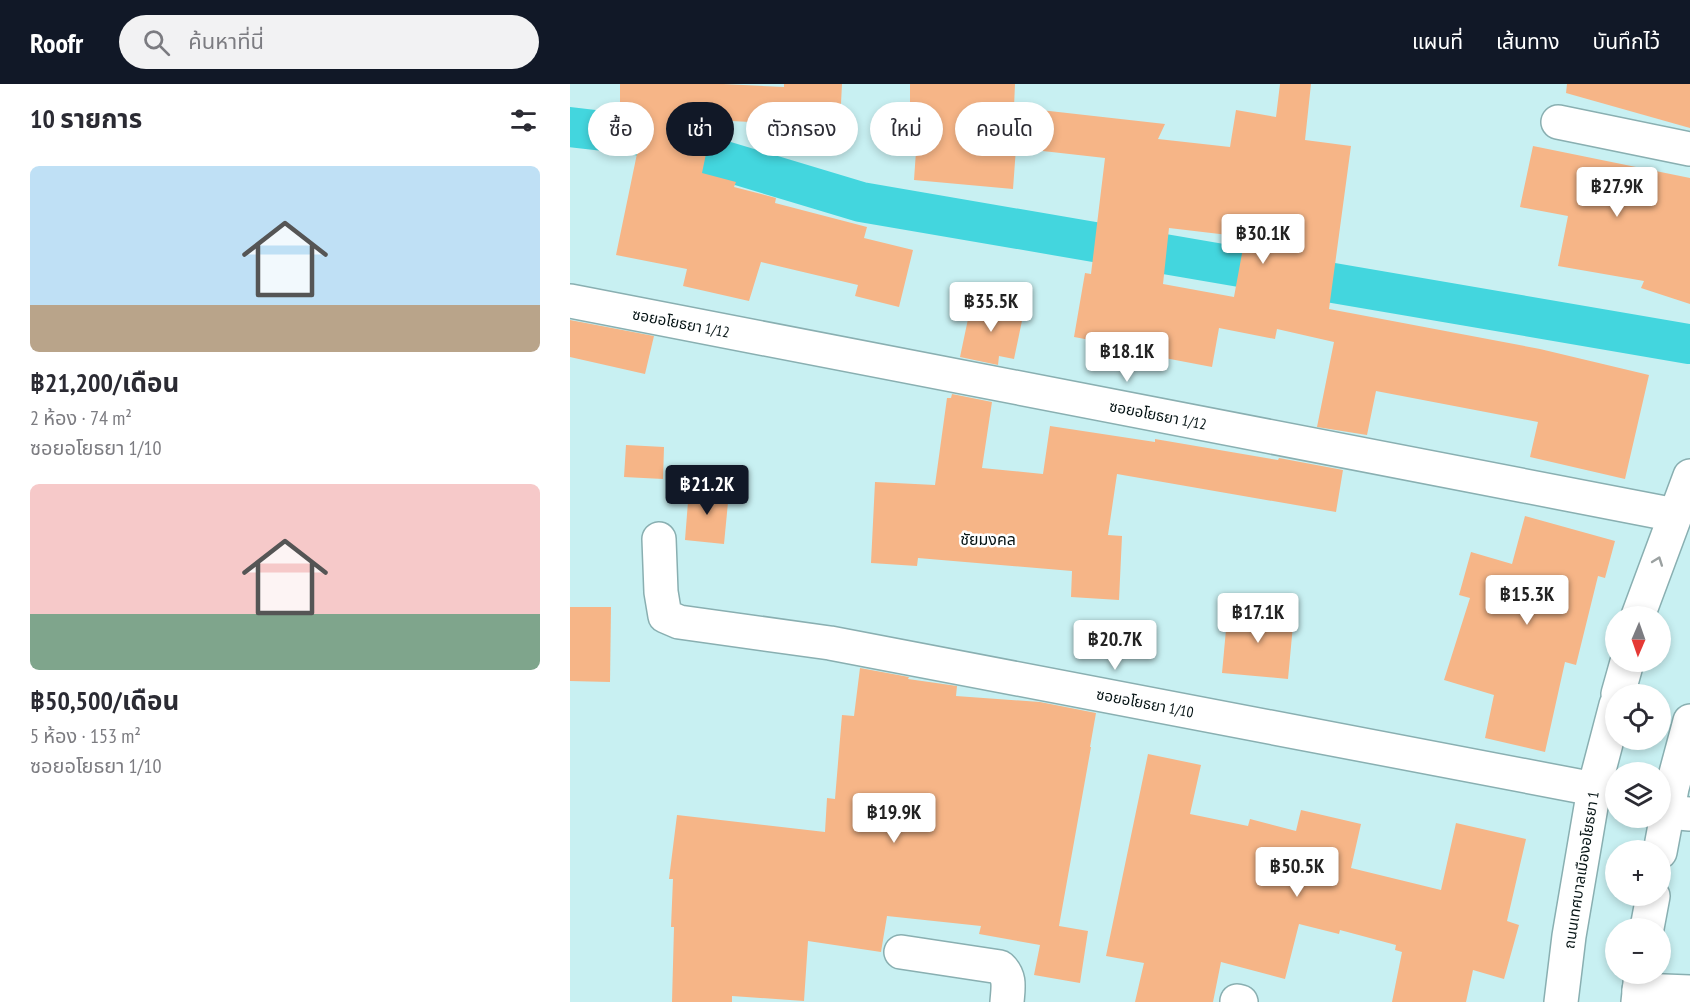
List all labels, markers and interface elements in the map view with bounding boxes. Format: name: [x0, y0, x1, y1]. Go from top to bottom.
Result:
search box: [119, 15, 539, 69]
text: Roofr: [30, 24, 83, 61]
icon: search: [140, 26, 173, 59]
text: ค้นหาที่นี่: [188, 27, 264, 55]
text: แผนที่: [1412, 28, 1463, 55]
text: เส้นทาง: [1496, 28, 1560, 55]
text: บันทึกไว้: [1593, 28, 1660, 55]
text: 10 รายการ: [30, 102, 142, 135]
chip: ซื้อ: [588, 102, 654, 156]
chip: เช่า: [666, 102, 734, 156]
chip: ตัวกรอง: [746, 102, 858, 156]
chip: ใหม่: [870, 102, 943, 156]
chip: คอนโด: [955, 102, 1054, 156]
icon: filters: [507, 104, 540, 137]
pin: ฿27.9K: [1568, 167, 1666, 218]
text: ฿27.9K: [1591, 173, 1643, 199]
icon: home: [231, 205, 339, 313]
pin: ฿30.1K: [1214, 214, 1312, 265]
text: ฿30.1K: [1236, 220, 1290, 246]
pin: ฿35.5K: [942, 282, 1040, 333]
text: ฿35.5K: [964, 288, 1018, 314]
street label: ซอยอโยธยา 1/12: [631, 304, 731, 342]
pin: ฿18.1K: [1078, 332, 1176, 383]
text: ฿18.1K: [1100, 338, 1154, 364]
text: ฿21,200/เดือน: [30, 366, 179, 399]
street label: ซอยอโยธยา 1/12: [1108, 396, 1208, 434]
text: 2 ห้อง · 74 m²: [30, 405, 132, 431]
text: ซอยอโยธยา 1/10: [30, 435, 161, 461]
pin: ฿21.2K: [658, 465, 756, 516]
text: ฿21.2K: [680, 471, 734, 497]
icon: home: [231, 523, 339, 631]
district label: ชัยมงคล: [960, 529, 1016, 549]
one-way arrow: [1650, 557, 1663, 567]
pin: ฿15.3K: [1478, 575, 1576, 626]
text: ฿15.3K: [1500, 581, 1554, 607]
pin: ฿17.1K: [1209, 593, 1307, 644]
text: ฿17.1K: [1232, 599, 1284, 625]
north arrow: [1605, 606, 1671, 672]
map controls: [1605, 606, 1671, 984]
pin: ฿20.7K: [1066, 620, 1164, 671]
text: ฿20.7K: [1088, 626, 1142, 652]
text: ฿50,500/เดือน: [30, 684, 179, 717]
street label: ซอยอโยธยา 1/10: [1095, 684, 1195, 722]
button: locate: [1605, 684, 1671, 750]
text: 5 ห้อง · 153 m²: [30, 723, 141, 749]
text: ซอยอโยธยา 1/10: [30, 753, 161, 779]
button: layers: [1605, 762, 1671, 828]
street label: ถนนเทศบาลเมืองอโยธยา 1: [1559, 790, 1603, 950]
pin: ฿19.9K: [845, 793, 943, 844]
text: ฿19.9K: [867, 799, 921, 825]
button: +: [1605, 840, 1671, 906]
pin: ฿50.5K: [1248, 847, 1346, 898]
text: ฿50.5K: [1270, 853, 1324, 879]
button: −: [1605, 918, 1671, 984]

